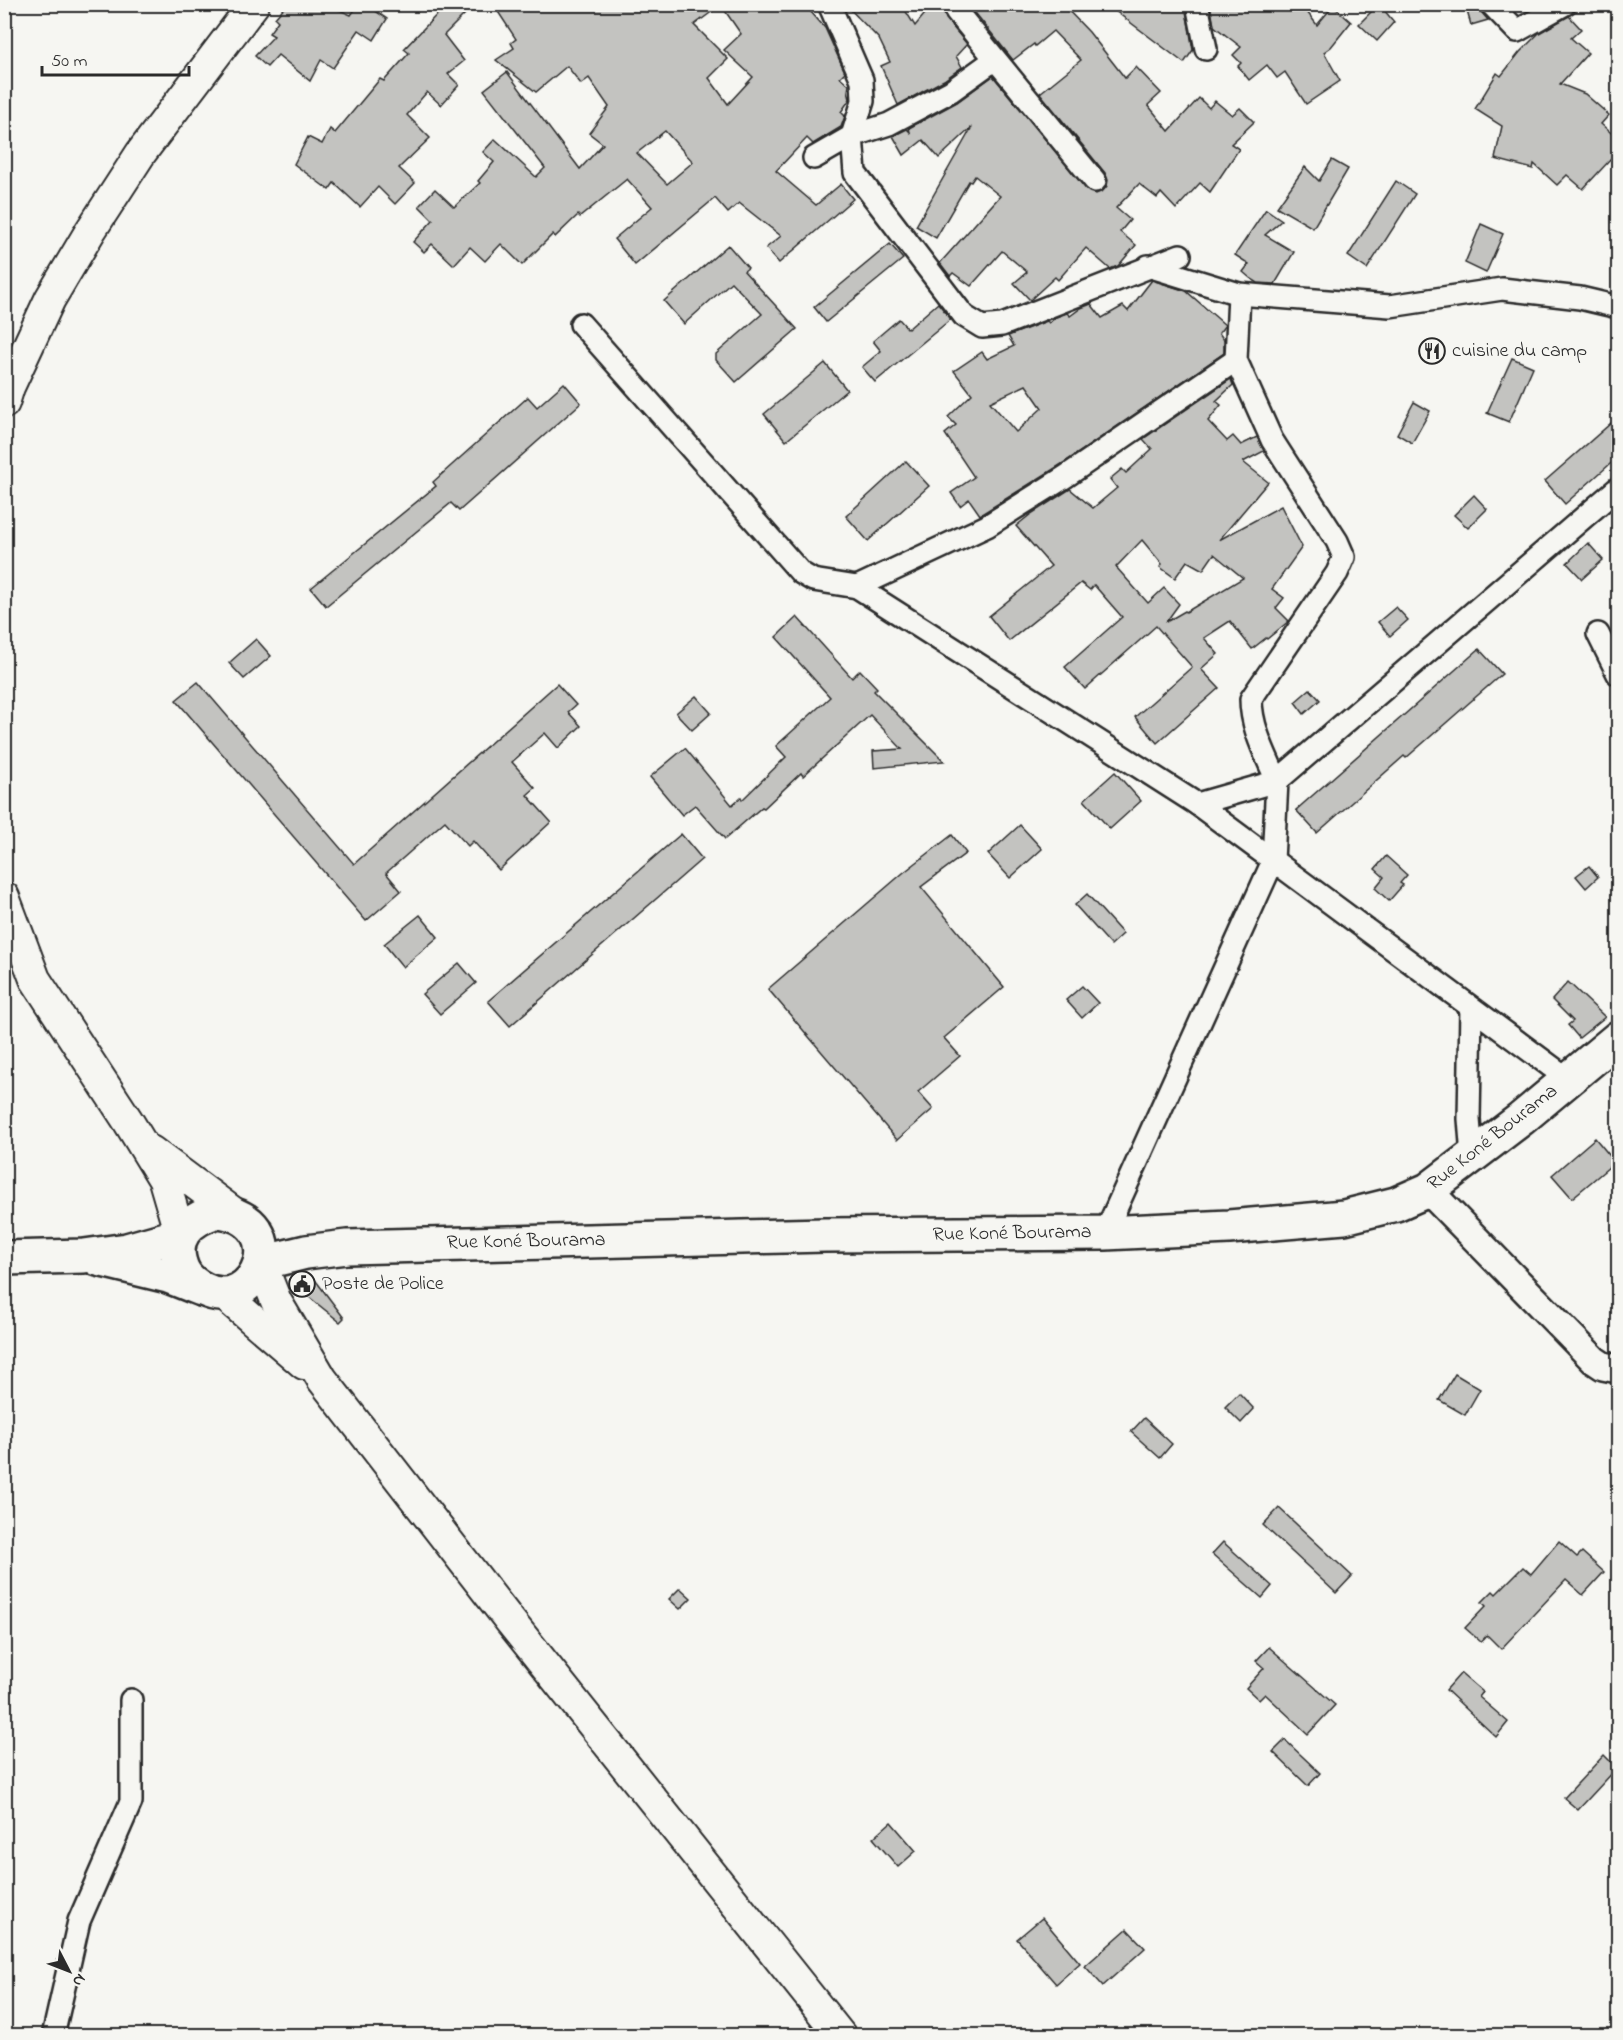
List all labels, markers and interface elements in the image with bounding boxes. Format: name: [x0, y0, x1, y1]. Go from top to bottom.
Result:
scale bar: [42, 39, 189, 77]
text: 50 m: [51, 49, 88, 75]
restaurant icon: cuisine du camp: [1417, 336, 1447, 366]
place label: cuisine du camp: [1452, 337, 1587, 366]
street label: Rue Koné Bourama: [1421, 1078, 1565, 1198]
street label: Rue Koné Bourama: [932, 1218, 1092, 1250]
street label: Rue Koné Bourama: [446, 1226, 606, 1258]
public building icon: Poste de Police: [287, 1269, 317, 1299]
place label: Poste de Police: [322, 1270, 444, 1299]
north arrow: [39, 1941, 99, 2001]
text: N: [66, 1968, 91, 1992]

